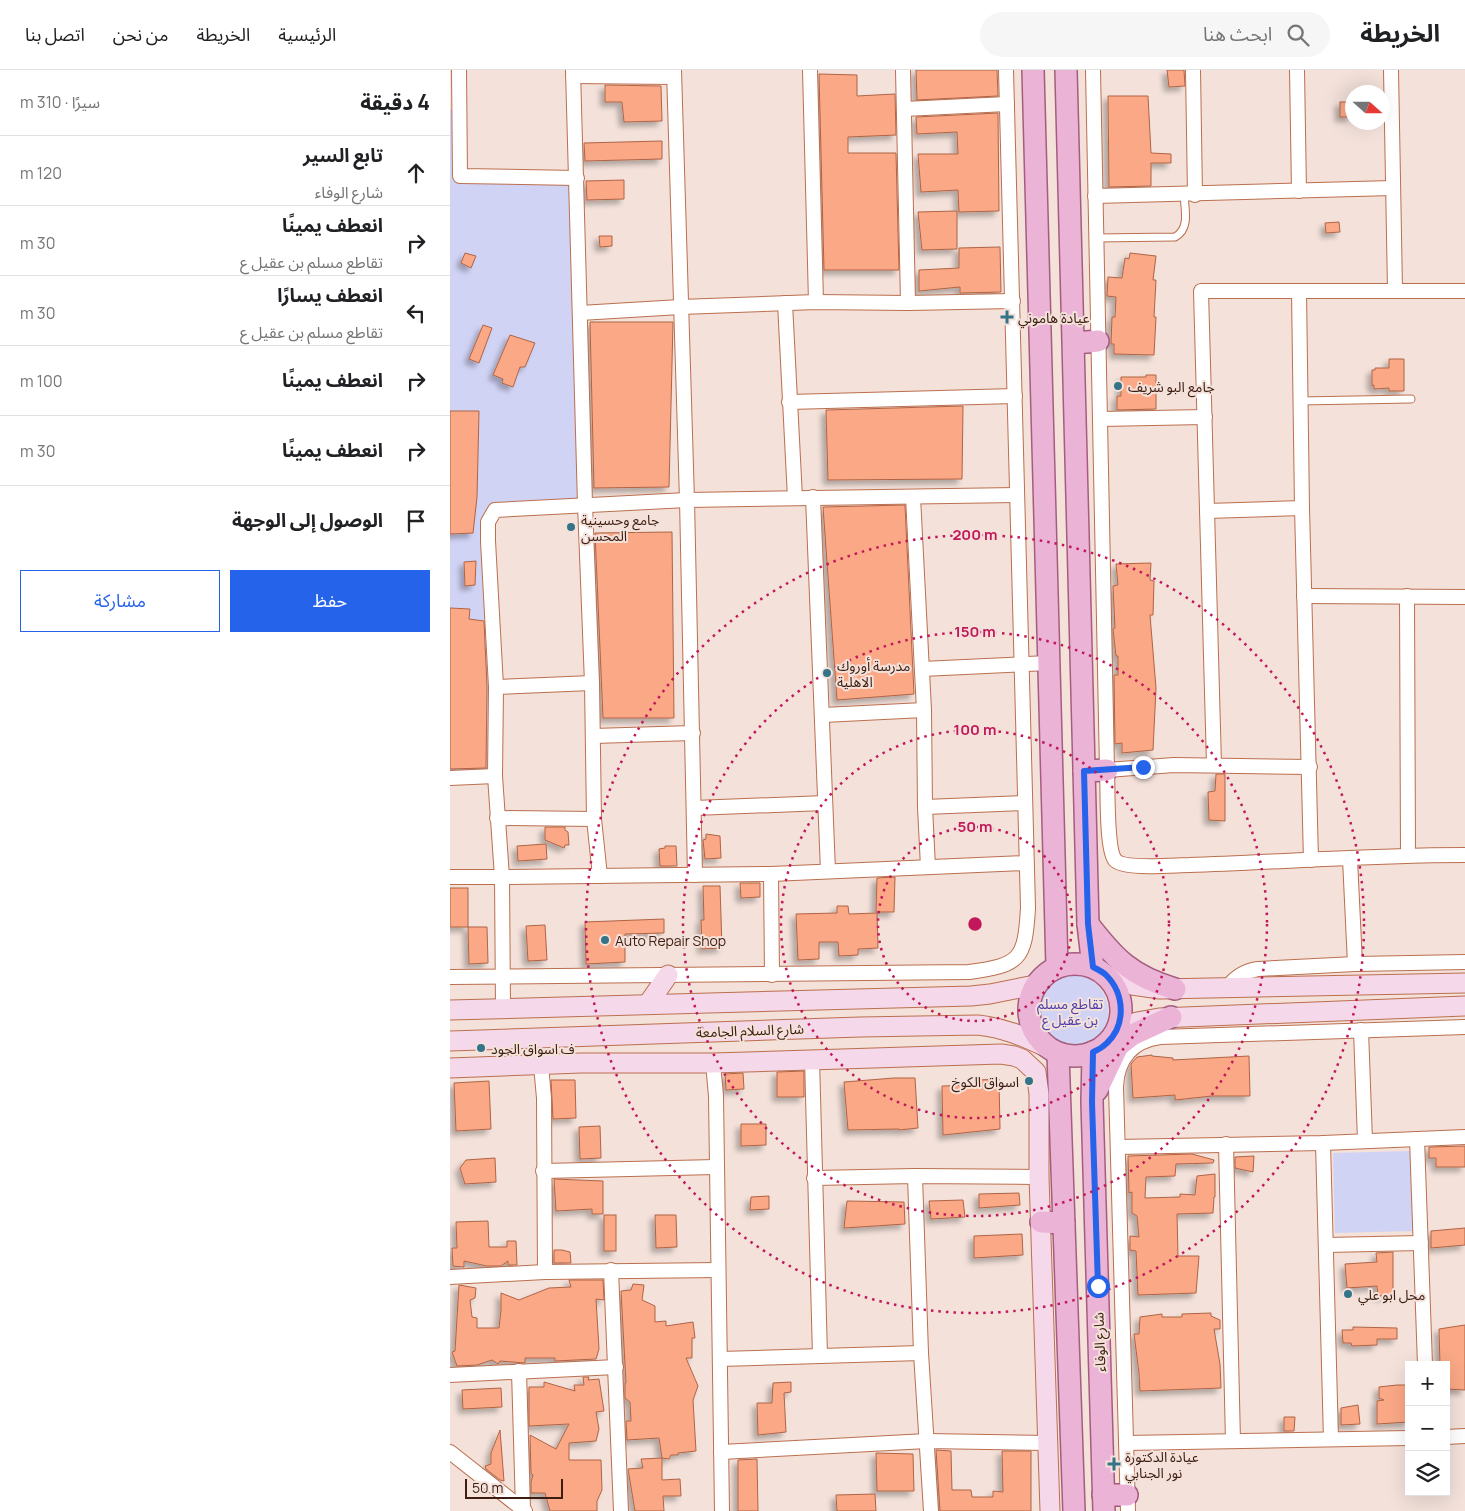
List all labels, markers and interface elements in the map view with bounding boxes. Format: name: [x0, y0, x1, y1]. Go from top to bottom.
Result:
search box: [980, 12, 1330, 57]
text: الخريطة: [1360, 16, 1440, 49]
text: ابحث هنا: [1203, 21, 1272, 47]
icon: search: [1284, 21, 1312, 49]
text: اتصل بنا: [25, 22, 85, 46]
text: من نحن: [113, 22, 168, 46]
text: الخريطة: [196, 22, 250, 46]
text: الرئيسية: [278, 22, 336, 46]
north arrow: [1345, 85, 1390, 130]
text: 4 دقيقة: [360, 88, 430, 116]
text: سيرًا · 310 m: [20, 91, 100, 113]
text: تابع السير: [303, 142, 383, 168]
icon: ahead: [402, 159, 430, 187]
text: 120 m: [20, 162, 62, 184]
text: شارع الوفاء: [315, 181, 383, 203]
text: انعطف يمينًا: [282, 212, 383, 238]
icon: right: [402, 229, 430, 257]
text: 30 m: [20, 232, 55, 254]
text: تقاطع مسلم بن عقيل ع: [240, 251, 383, 273]
text: انعطف يسارًا: [277, 282, 383, 308]
icon: left: [402, 299, 430, 327]
text: 30 m: [20, 302, 55, 324]
place label: عيادة هاموني: [1018, 308, 1090, 329]
marker: عيادة هاموني: [1000, 310, 1014, 324]
text: تقاطع مسلم بن عقيل ع: [240, 321, 383, 343]
text: انعطف يمينًا: [282, 367, 383, 393]
icon: right: [402, 367, 430, 395]
text: 100 m: [20, 370, 63, 392]
place label: جامع البو شريف: [1128, 377, 1215, 398]
marker: جامع البو شريف: [1112, 380, 1124, 392]
text: انعطف يمينًا: [282, 437, 383, 463]
icon: right: [402, 437, 430, 465]
text: 30 m: [20, 440, 55, 462]
text: الوصول إلى الوجهة: [232, 507, 383, 533]
icon: arrive: [402, 507, 430, 535]
place label: جامع وحسينية المحسن: [581, 510, 659, 545]
marker: جامع وحسينية المحسن: [565, 521, 577, 533]
text: 200 m: [952, 524, 998, 545]
button: مشاركة: [20, 570, 220, 632]
button: حفظ: [230, 570, 430, 632]
text: 150 m: [954, 621, 996, 642]
place label: مدرسة أوروك الاهلية: [837, 656, 910, 691]
marker: مدرسة أوروك الاهلية: [821, 667, 833, 679]
text: 100 m: [954, 719, 996, 740]
route end: [1132, 756, 1155, 779]
text: 50 m: [957, 816, 993, 837]
centre of rings: [966, 915, 984, 933]
place label: Auto Repair Shop: [615, 931, 726, 950]
marker: Auto Repair Shop: [599, 934, 611, 946]
park label: تقاطع مسلم بن عقيل ع: [1037, 994, 1103, 1031]
street label: شارع السلام الجامعة: [696, 1019, 805, 1043]
place label: ف اسواق الجود: [491, 1039, 575, 1058]
marker: ف اسواق الجود: [475, 1042, 487, 1054]
place label: اسواق الكوخ: [951, 1072, 1019, 1093]
marker: اسواق الكوخ: [1023, 1075, 1035, 1087]
route start: [1087, 1275, 1110, 1298]
place label: محل ابو علي: [1358, 1285, 1425, 1306]
marker: محل ابو علي: [1342, 1288, 1354, 1300]
street label: شارع الوفاء: [1088, 1312, 1112, 1372]
map controls: [1405, 1361, 1450, 1496]
button: +: [1405, 1361, 1450, 1406]
button: −: [1405, 1406, 1450, 1451]
place label: عيادة الدكتورة نور الجنابي: [1125, 1447, 1199, 1484]
button: layers: [1405, 1451, 1450, 1496]
marker: عيادة الدكتورة نور الجنابي: [1107, 1457, 1121, 1471]
scale bar: [465, 1476, 562, 1499]
text: 50 m: [472, 1478, 503, 1497]

